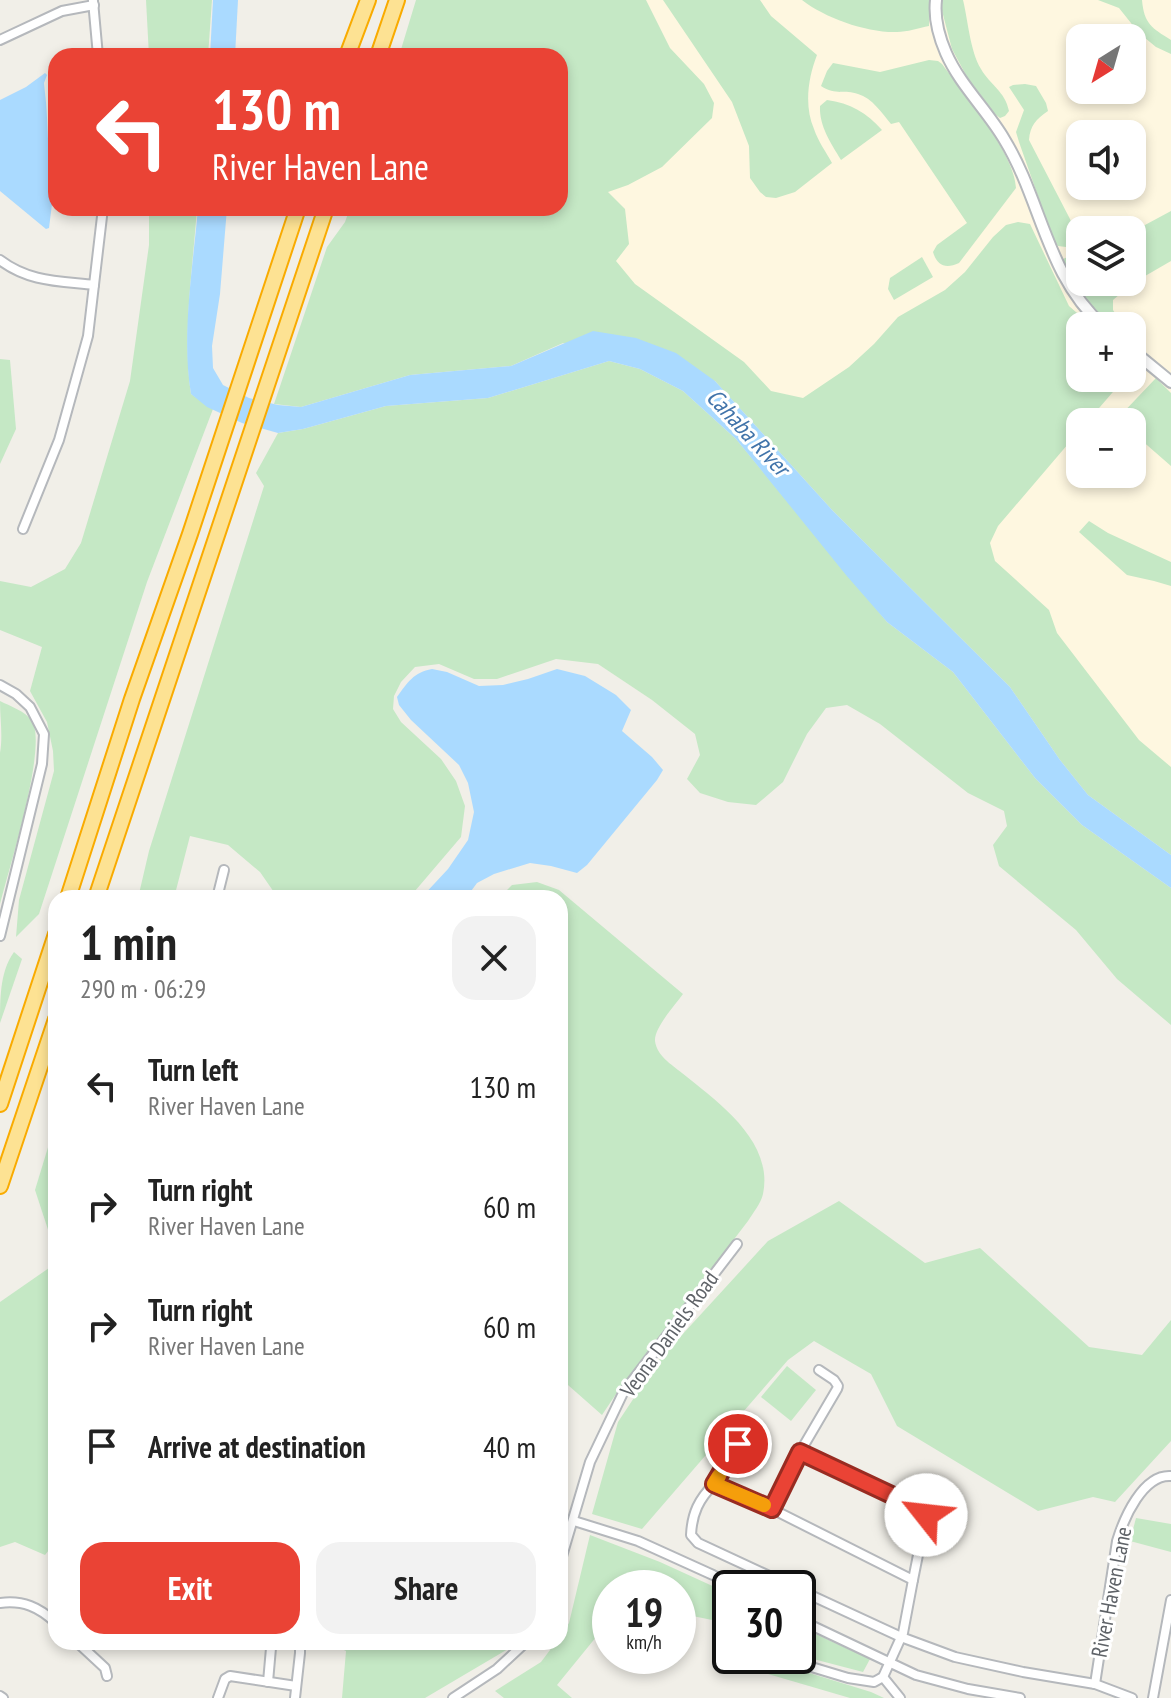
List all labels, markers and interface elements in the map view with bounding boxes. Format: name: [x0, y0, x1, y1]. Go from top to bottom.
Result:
north arrow: [1066, 24, 1146, 104]
map controls: [1066, 24, 1146, 488]
text: 130 m: [212, 73, 341, 145]
icon: left: [80, 80, 184, 184]
button: sound: [1066, 120, 1146, 200]
text: River Haven Lane: [212, 143, 429, 190]
button: layers: [1066, 216, 1146, 296]
button: +: [1066, 312, 1146, 392]
water label: Cahaba River: [700, 382, 799, 485]
button: −: [1066, 408, 1146, 488]
text: 1 min: [80, 911, 177, 973]
button: close: [452, 916, 536, 1000]
text: 290 m · 06:29: [80, 972, 206, 1005]
text: Turn left: [148, 1050, 238, 1089]
icon: left: [80, 1064, 124, 1108]
text: 130 m: [470, 1067, 536, 1106]
text: River Haven Lane: [148, 1089, 305, 1122]
text: Turn right: [148, 1170, 252, 1209]
icon: right: [80, 1184, 124, 1228]
text: 60 m: [483, 1187, 536, 1226]
text: River Haven Lane: [148, 1209, 305, 1242]
street label: Veona Daniels Road: [613, 1265, 724, 1403]
text: Turn right: [148, 1290, 252, 1329]
icon: right: [80, 1304, 124, 1348]
text: 60 m: [483, 1307, 536, 1346]
text: River Haven Lane: [148, 1329, 305, 1362]
pin: [704, 1410, 772, 1478]
icon: arrive: [716, 1422, 760, 1466]
icon: arrive: [80, 1424, 124, 1468]
text: Arrive at destination: [148, 1427, 366, 1466]
text: 40 m: [483, 1427, 536, 1466]
position arrow: [884, 1473, 968, 1557]
street label: River Haven Lane: [1085, 1524, 1137, 1660]
button: Exit: [80, 1542, 300, 1634]
button: Share: [316, 1542, 536, 1634]
speed limit sign: 30: [712, 1570, 816, 1674]
text: 19: [625, 1586, 663, 1638]
text: km/h: [626, 1629, 662, 1655]

